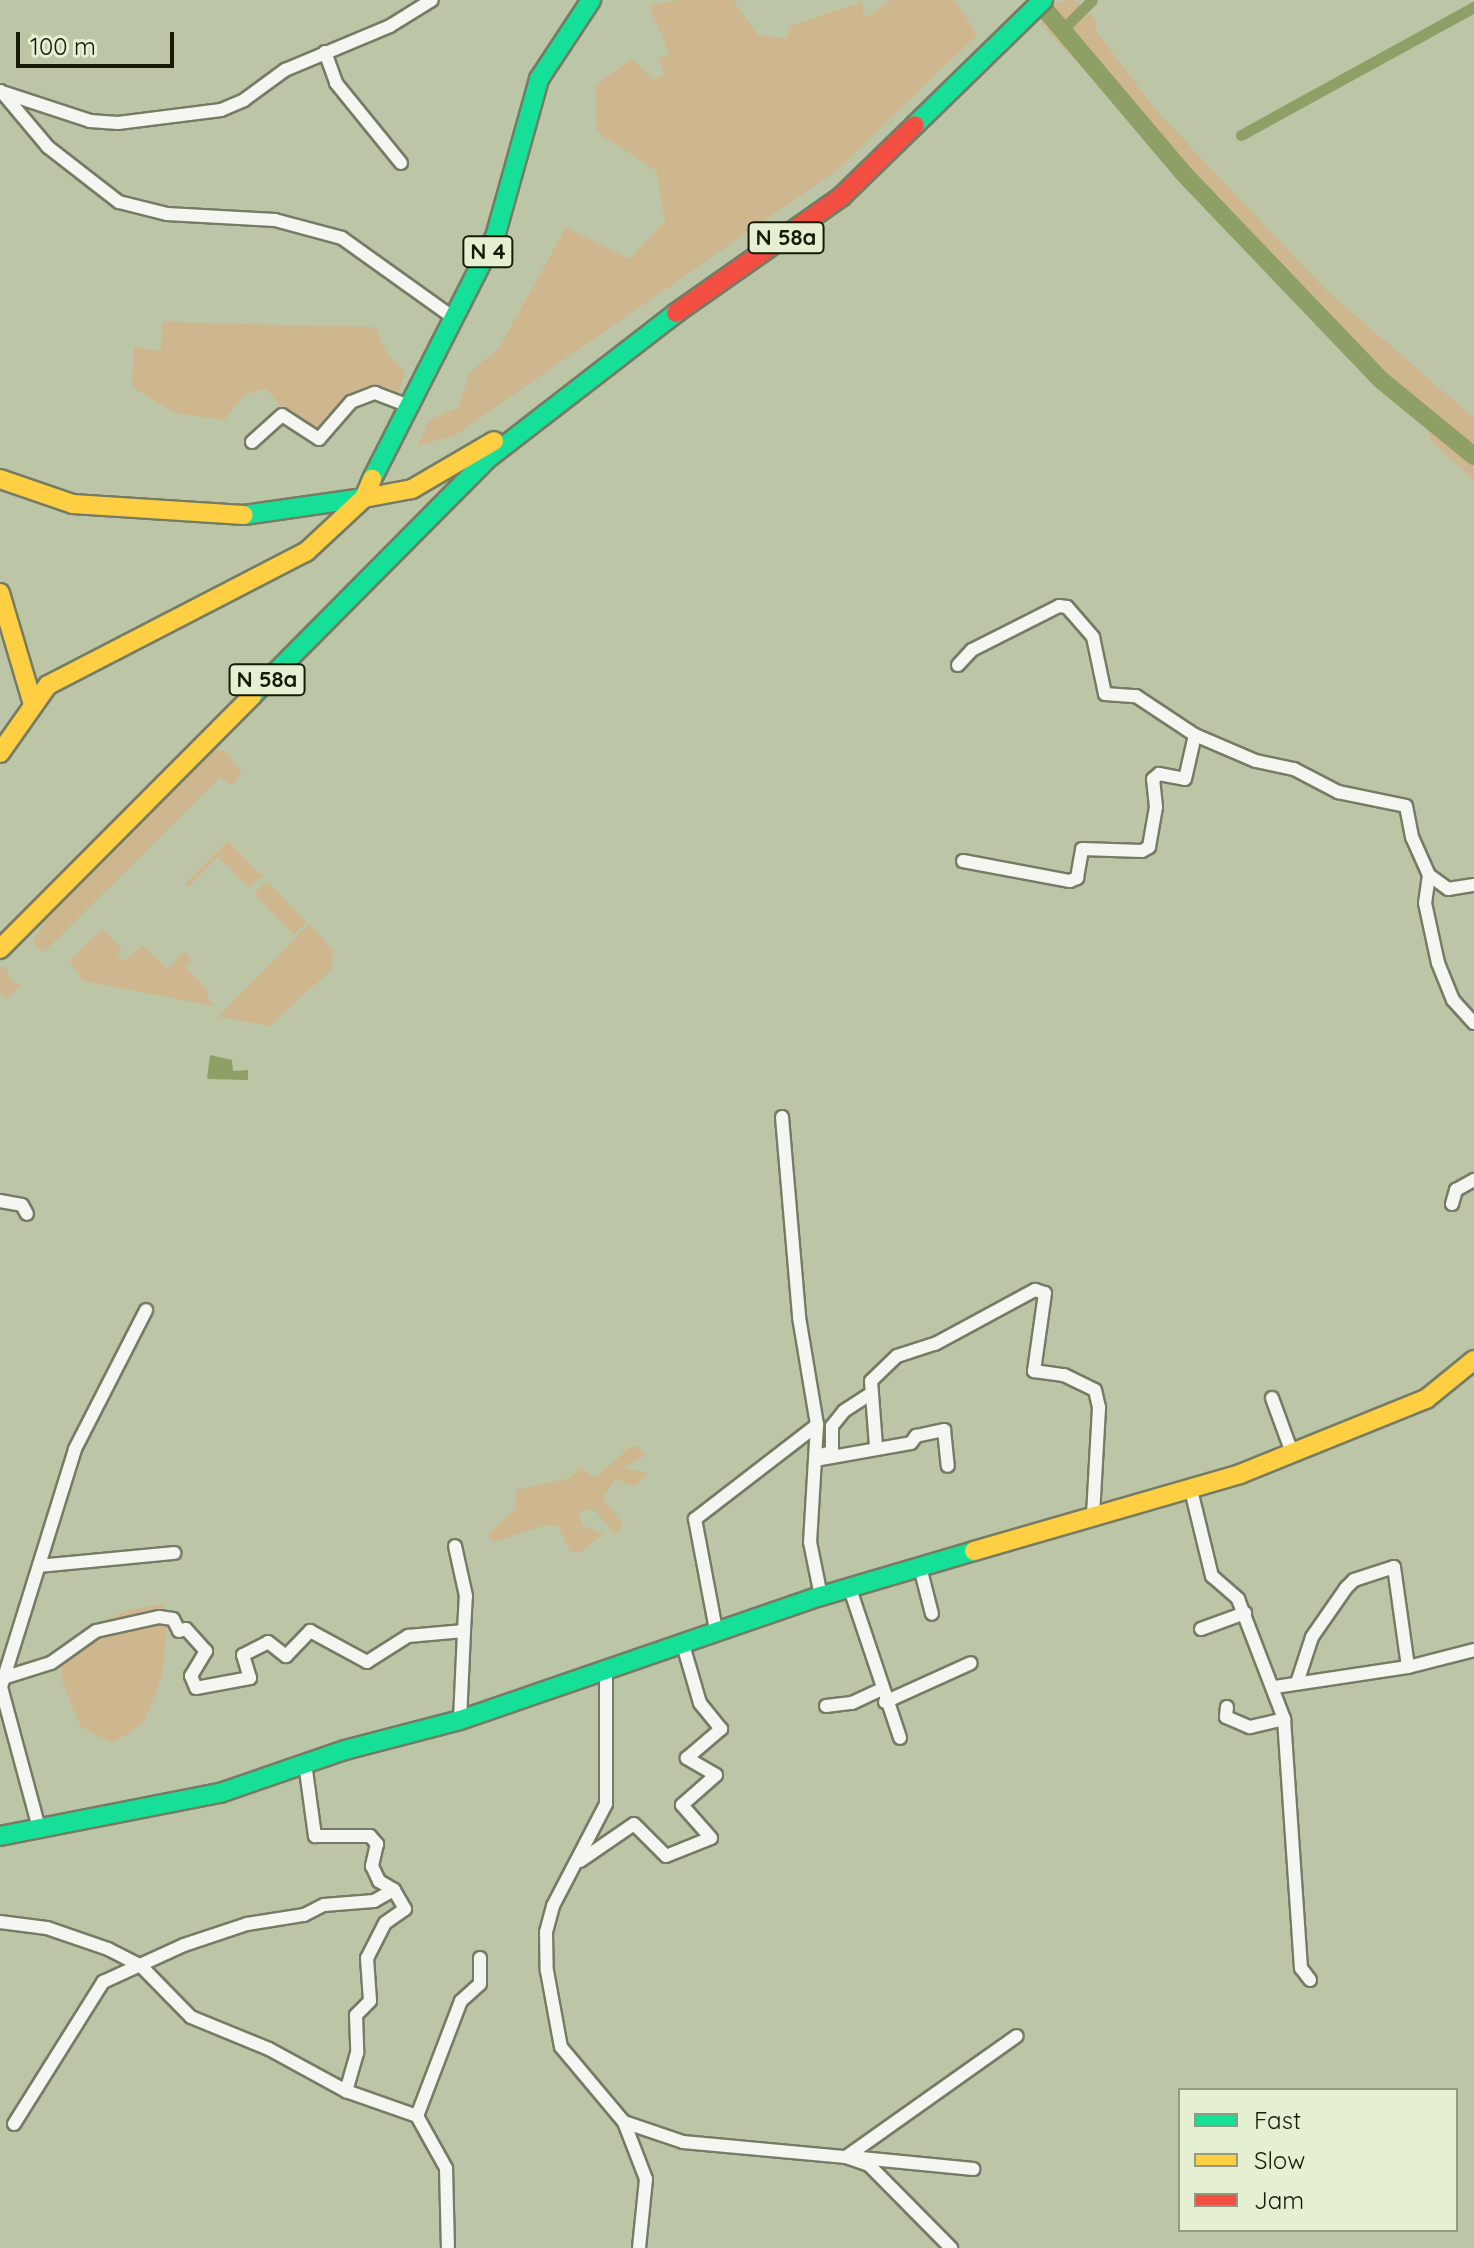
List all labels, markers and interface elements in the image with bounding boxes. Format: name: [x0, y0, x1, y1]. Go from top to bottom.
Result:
scale bar: [20, 16, 178, 66]
text: 100 m: [30, 31, 96, 61]
road number: N 58a: [746, 220, 826, 256]
road number: N 4: [462, 234, 514, 270]
road number: N 58a: [227, 662, 307, 698]
legend: [1178, 2088, 1458, 2232]
text: Fast: [1254, 2105, 1301, 2135]
text: Slow: [1254, 2145, 1305, 2175]
text: Jam: [1254, 2185, 1304, 2215]

